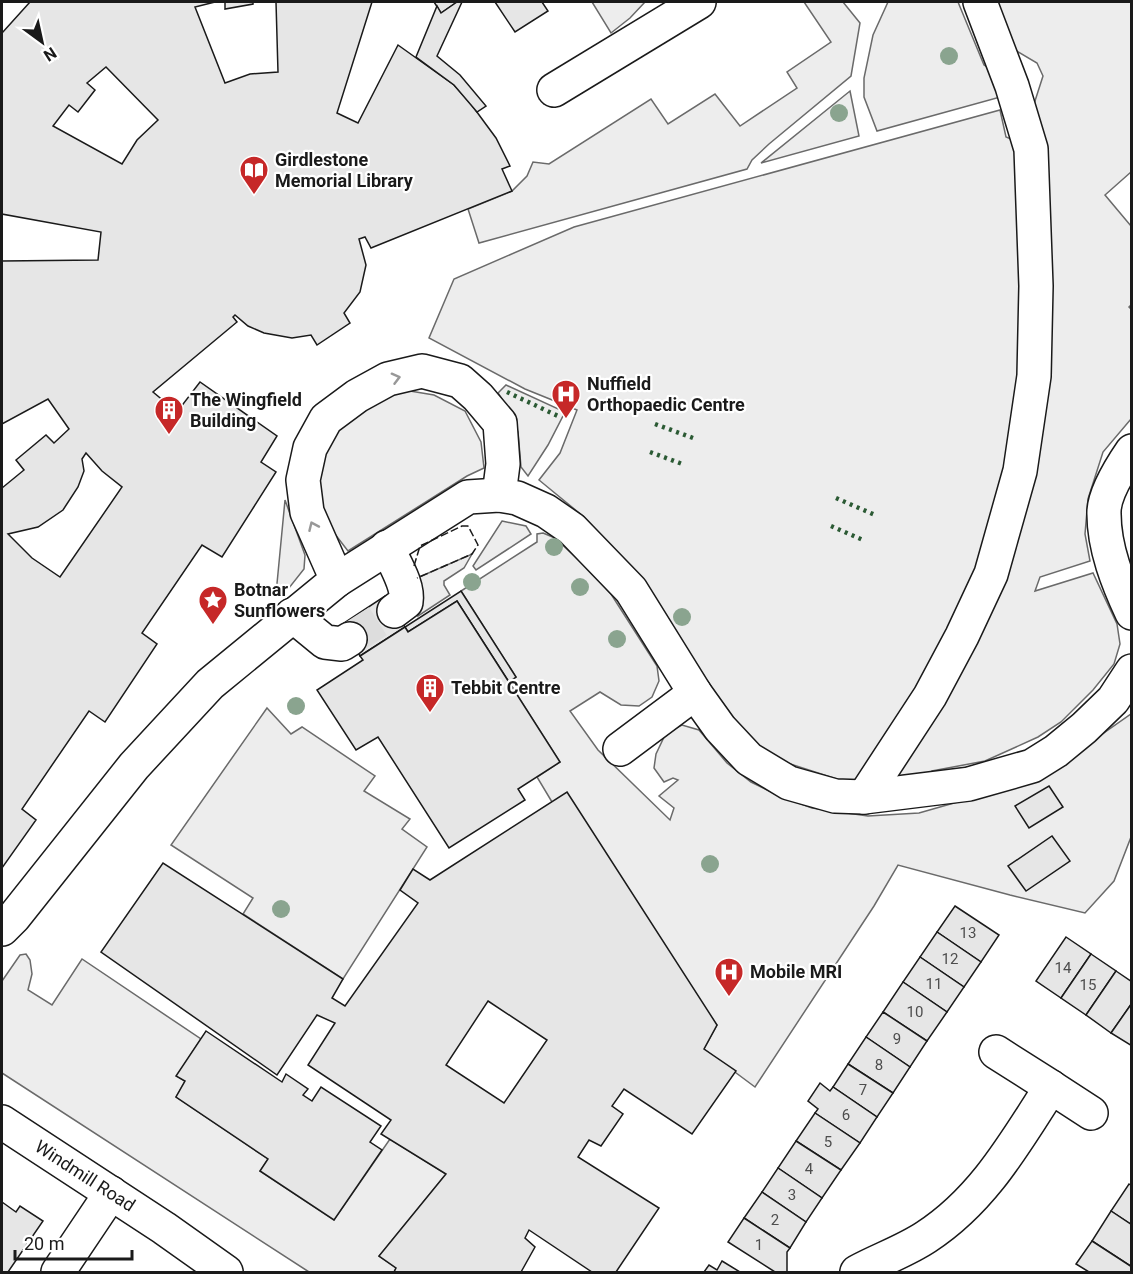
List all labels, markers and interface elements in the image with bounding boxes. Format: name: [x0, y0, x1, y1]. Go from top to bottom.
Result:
north arrow: [12, 12, 72, 72]
text: N: [40, 43, 60, 65]
place label: Girdlestone Memorial Library: [275, 149, 414, 191]
library icon: Girdlestone Memorial Library: [238, 154, 270, 196]
one-way arrow: [390, 373, 401, 385]
place label: Nuffield Orthopaedic Centre: [587, 373, 745, 415]
hospital icon: Nuffield Orthopaedic Centre: [550, 378, 582, 420]
place label: The Wingfield Building: [190, 389, 302, 431]
building icon: The Wingfield Building: [153, 394, 185, 436]
one-way arrow: [308, 522, 320, 533]
place label: Botnar Sunflowers: [234, 579, 325, 621]
place icon: Botnar Sunflowers: [197, 584, 229, 626]
building icon: Tebbit Centre: [414, 672, 446, 714]
place label: Tebbit Centre: [451, 677, 561, 698]
house number: 13: [960, 924, 976, 942]
house number: 12: [942, 950, 958, 968]
hospital icon: Mobile MRI: [713, 956, 745, 998]
house number: 14: [1055, 959, 1072, 977]
place label: Mobile MRI: [750, 961, 842, 982]
house number: 11: [926, 975, 942, 993]
house number: 15: [1080, 976, 1096, 994]
house number: 10: [907, 1003, 923, 1021]
house number: 9: [893, 1030, 901, 1048]
house number: 8: [875, 1056, 883, 1074]
house number: 7: [859, 1081, 867, 1099]
house number: 6: [842, 1106, 850, 1124]
house number: 5: [824, 1133, 832, 1151]
street label: Windmill Road: [31, 1135, 139, 1216]
house number: 4: [805, 1160, 814, 1178]
house number: 3: [788, 1186, 796, 1204]
house number: 2: [771, 1211, 779, 1229]
scale bar: [15, 1223, 132, 1261]
text: 20 m: [24, 1233, 64, 1254]
house number: 1: [755, 1236, 763, 1254]

